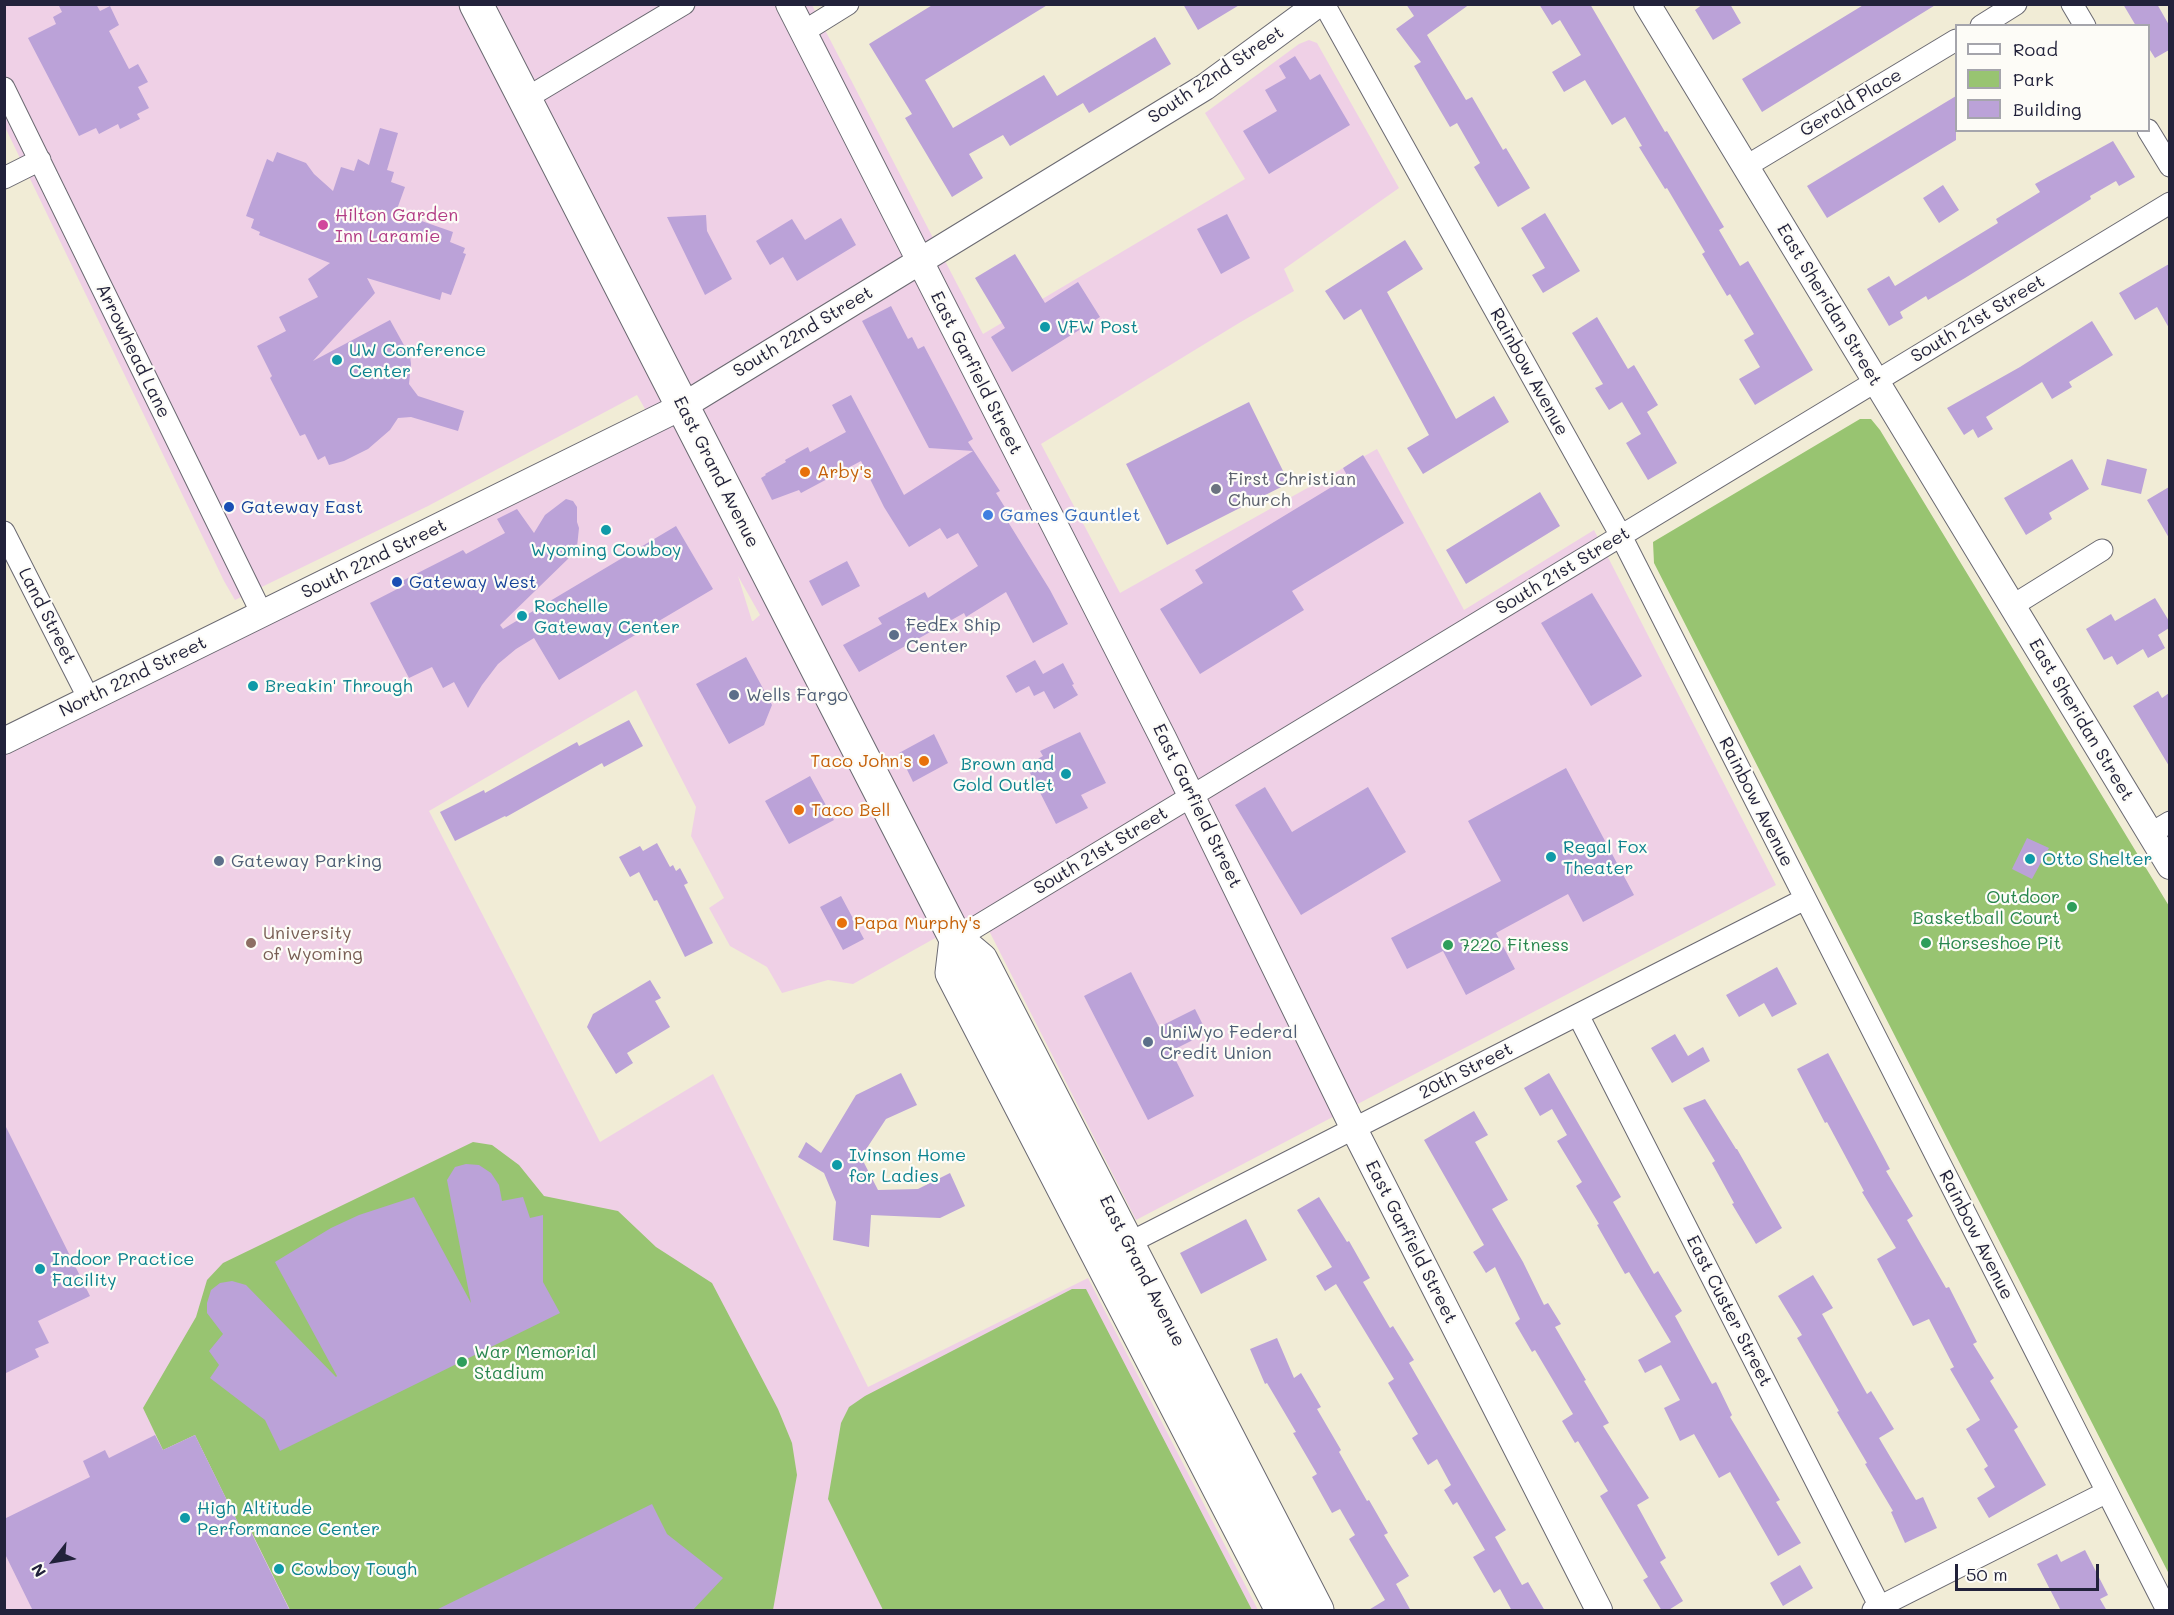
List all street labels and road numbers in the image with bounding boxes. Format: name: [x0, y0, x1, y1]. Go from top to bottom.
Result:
street label: South 22nd Street: [1144, 22, 1288, 128]
street label: Gerald Place: [1796, 64, 1906, 142]
street label: East Sheridan Street: [1772, 220, 1886, 390]
street label: South 21st Street: [1907, 271, 2049, 367]
street label: Arrowhead Lane: [91, 280, 175, 422]
street label: South 22nd Street: [729, 282, 877, 382]
street label: East Garfield Street: [925, 288, 1027, 458]
street label: Rainbow Avenue: [1485, 304, 1573, 440]
street label: East Grand Avenue: [668, 393, 764, 551]
street label: South 22nd Street: [298, 514, 450, 604]
street label: South 21st Street: [1492, 523, 1634, 619]
street label: Land Street: [14, 564, 80, 668]
street label: North 22nd Street: [56, 632, 210, 722]
street label: East Sheridan Street: [2024, 635, 2138, 805]
street label: East Garfield Street: [1148, 720, 1246, 892]
street label: Rainbow Avenue: [1714, 734, 1798, 870]
street label: South 21st Street: [1030, 803, 1172, 899]
street label: 20th Street: [1416, 1038, 1516, 1104]
street label: East Garfield Street: [1360, 1157, 1462, 1327]
street label: Rainbow Avenue: [1934, 1167, 2018, 1303]
street label: East Grand Avenue: [1094, 1192, 1190, 1350]
street label: East Custer Street: [1682, 1232, 1776, 1390]

